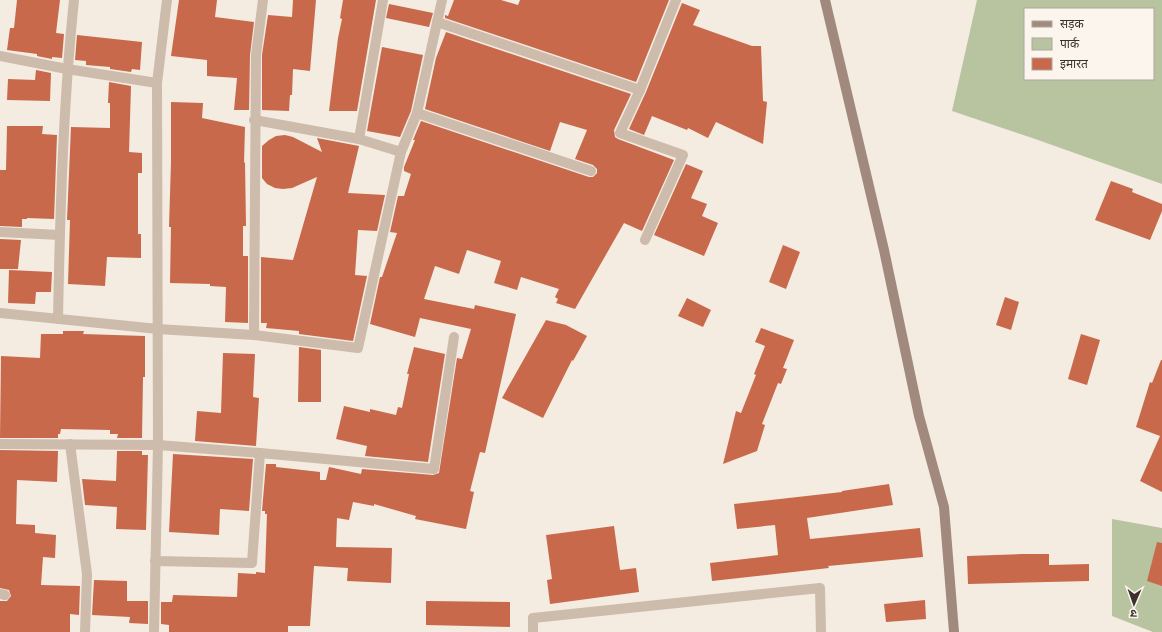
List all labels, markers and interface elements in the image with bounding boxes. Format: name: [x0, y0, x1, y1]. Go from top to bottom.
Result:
legend: [1024, 8, 1154, 80]
text: सड़क: [1060, 17, 1085, 31]
text: पार्क: [1060, 37, 1080, 51]
text: इमारत: [1060, 57, 1089, 71]
north arrow: [1114, 584, 1154, 624]
text: उ: [1130, 607, 1137, 620]

